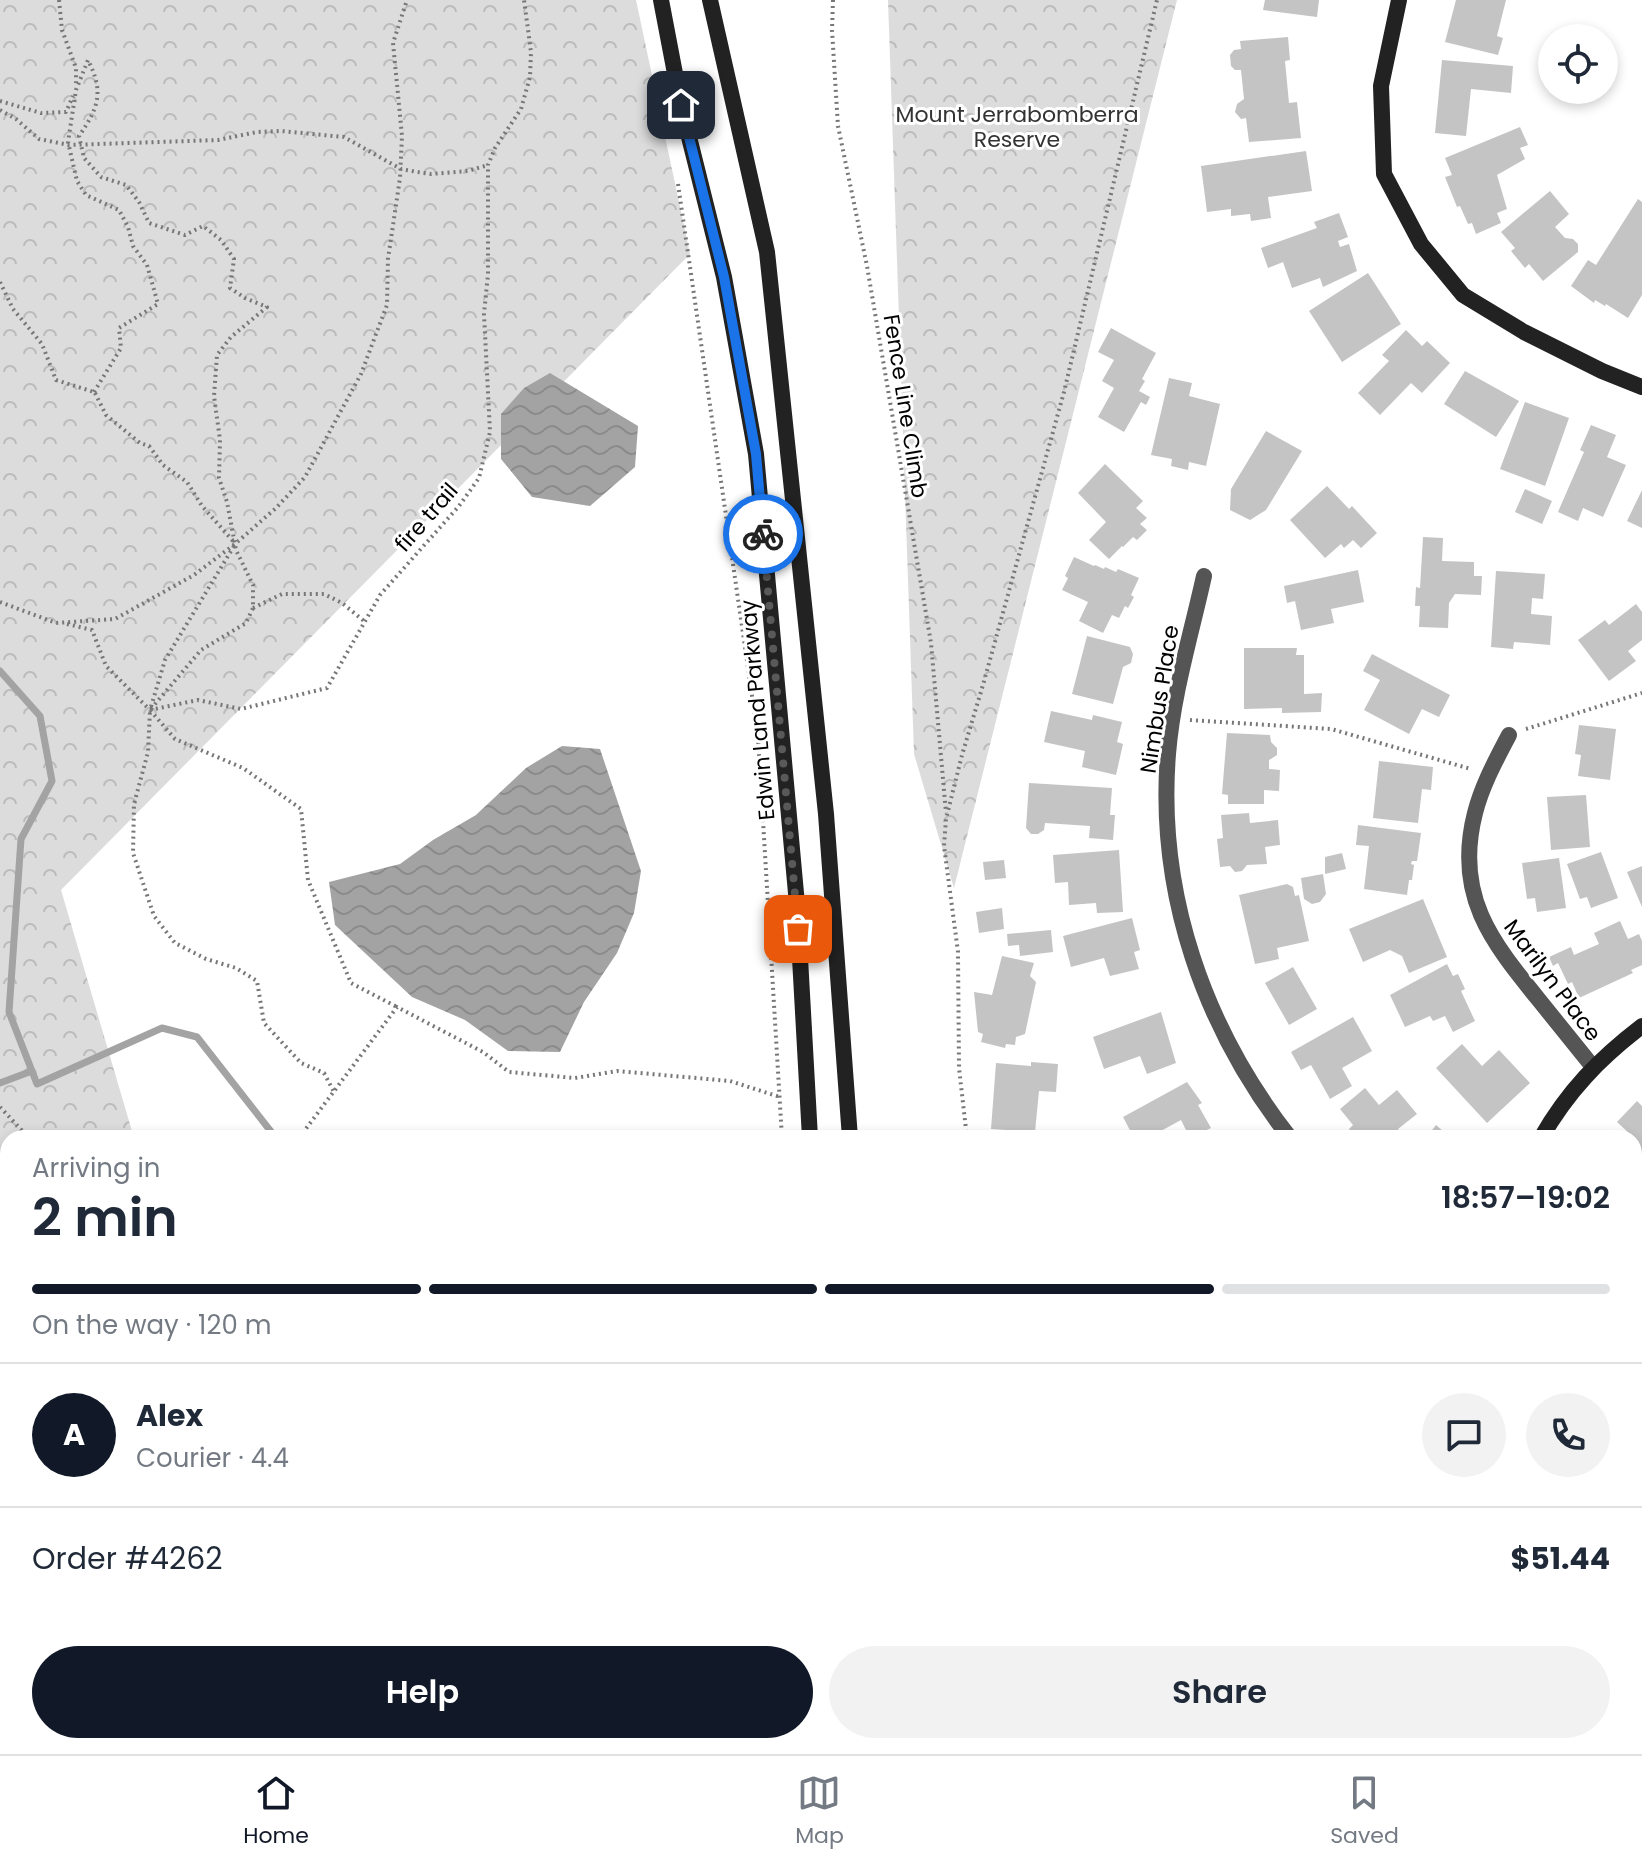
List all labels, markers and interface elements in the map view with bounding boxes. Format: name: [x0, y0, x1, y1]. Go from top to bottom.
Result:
map controls: [1538, 24, 1618, 104]
button: locate: [1538, 24, 1618, 104]
pin: [647, 71, 715, 139]
icon: home: [659, 83, 703, 127]
park label: Mount Jerrabomberra Reserve: [895, 99, 1139, 155]
street label: Fence Line Climb: [876, 312, 935, 500]
street label: fire trail: [388, 476, 465, 559]
courier: [723, 494, 803, 574]
icon: bike: [741, 512, 785, 556]
street label: Edwin Land Parkway: [732, 598, 783, 821]
street label: Nimbus Place: [1132, 623, 1187, 776]
pin: [764, 895, 832, 963]
icon: bag: [776, 907, 820, 951]
street label: Marilyn Place: [1497, 913, 1609, 1048]
text: Arriving in: [32, 1150, 161, 1186]
text: 18:57–19:02: [1441, 1176, 1610, 1219]
text: 2 min: [32, 1181, 178, 1254]
text: On the way · 120 m: [32, 1307, 271, 1343]
button: chat: [1422, 1393, 1506, 1477]
button: phone: [1526, 1393, 1610, 1477]
text: Alex: [136, 1394, 203, 1437]
text: A: [63, 1413, 85, 1456]
text: Courier · 4.4: [136, 1440, 289, 1476]
text: Order #4262: [32, 1537, 222, 1580]
text: $51.44: [1510, 1537, 1610, 1580]
button: Help: [32, 1646, 813, 1738]
button: Share: [829, 1646, 1610, 1738]
tab: Home: [243, 1771, 309, 1852]
tab: Map: [795, 1771, 844, 1852]
tab: Saved: [1330, 1771, 1399, 1852]

